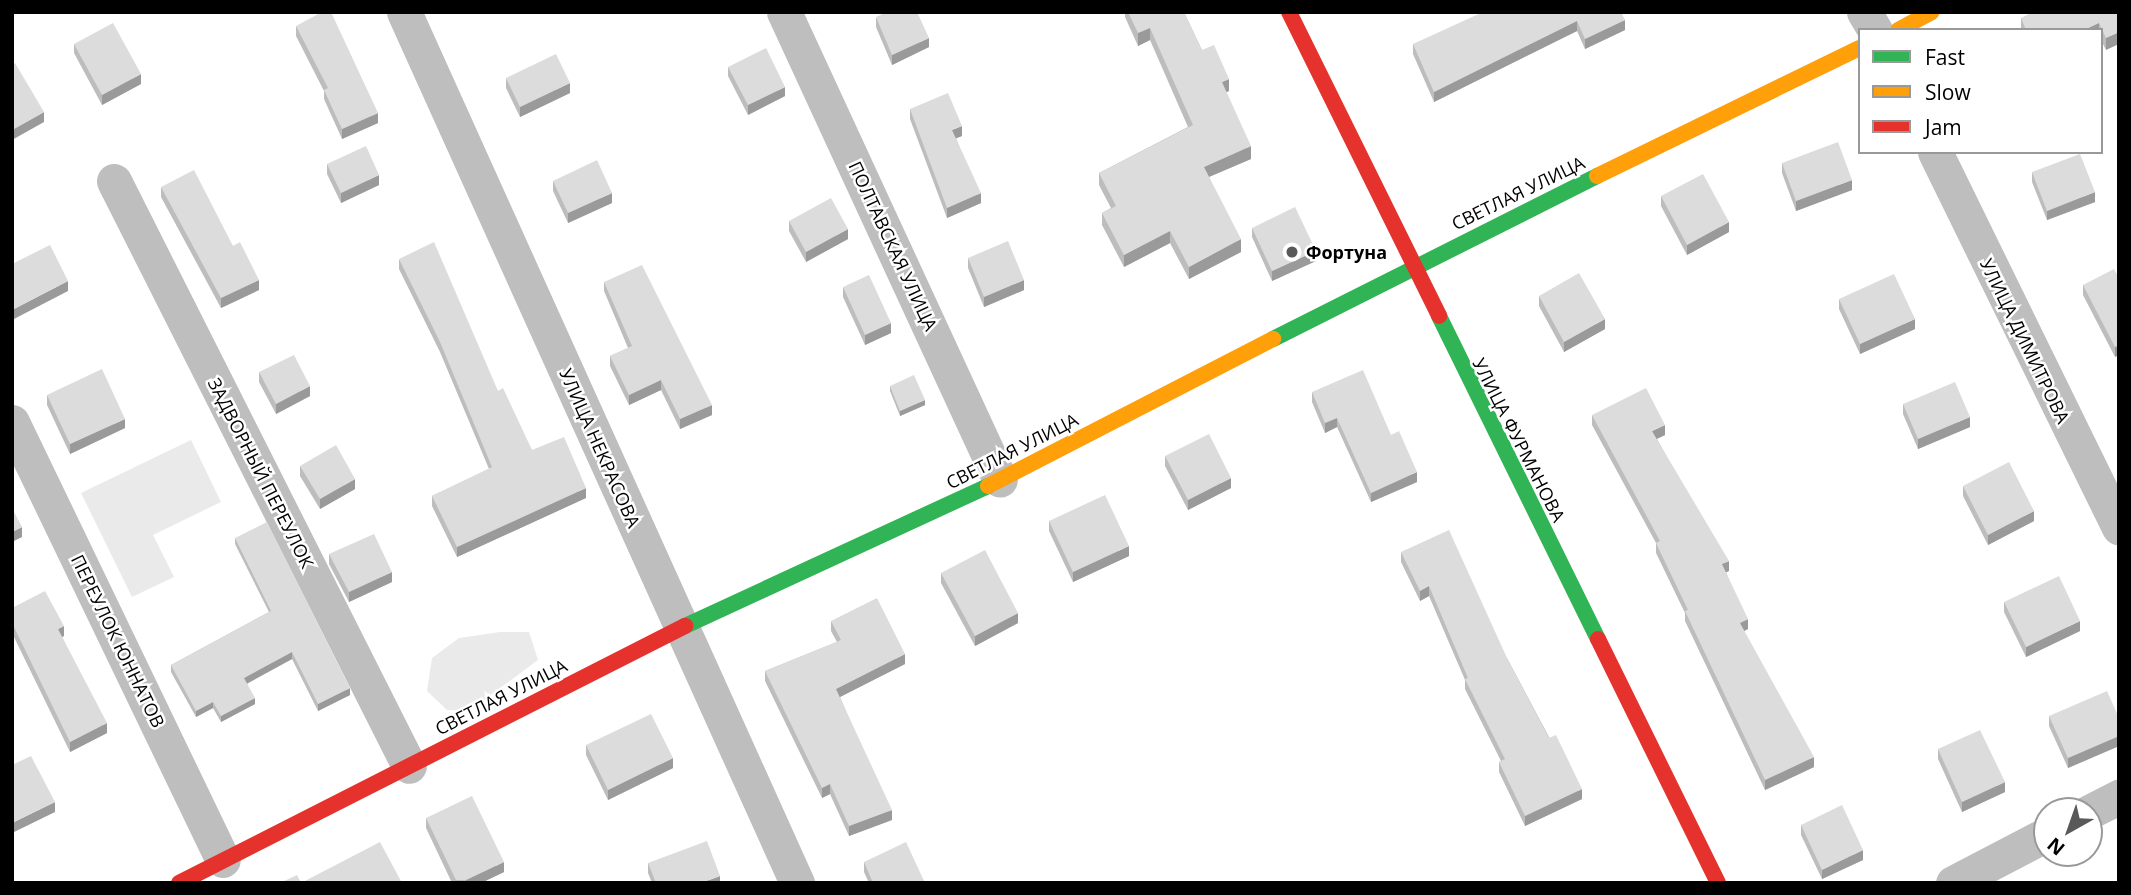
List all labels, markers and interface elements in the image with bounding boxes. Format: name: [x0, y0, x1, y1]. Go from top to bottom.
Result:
legend: [1858, 28, 2103, 154]
text: Fast: [1925, 43, 1965, 71]
text: Slow: [1925, 78, 1971, 106]
text: Jam: [1925, 113, 1962, 141]
street label: СВЕТЛАЯ УЛИЦА: [1448, 151, 1588, 235]
street label: ПОЛТАВСКАЯ УЛИЦА: [844, 158, 942, 334]
place label: Фортуна: [1306, 241, 1387, 263]
marker: Фортуна: [1284, 244, 1300, 260]
street label: УЛИЦА ДИМИТРОВА: [1976, 255, 2074, 427]
street label: УЛИЦА ФУРМАНОВА: [1468, 354, 1570, 526]
street label: УЛИЦА НЕКРАСОВА: [555, 365, 645, 531]
street label: ЗАДВОРНЫЙ ПЕРЕУЛОК: [204, 374, 318, 572]
street label: СВЕТЛАЯ УЛИЦА: [942, 408, 1082, 494]
street label: ПЕРЕУЛОК ЮННАТОВ: [67, 551, 169, 731]
street label: СВЕТЛАЯ УЛИЦА: [431, 654, 571, 740]
north arrow: [2033, 797, 2103, 867]
text: N: [2042, 832, 2070, 861]

